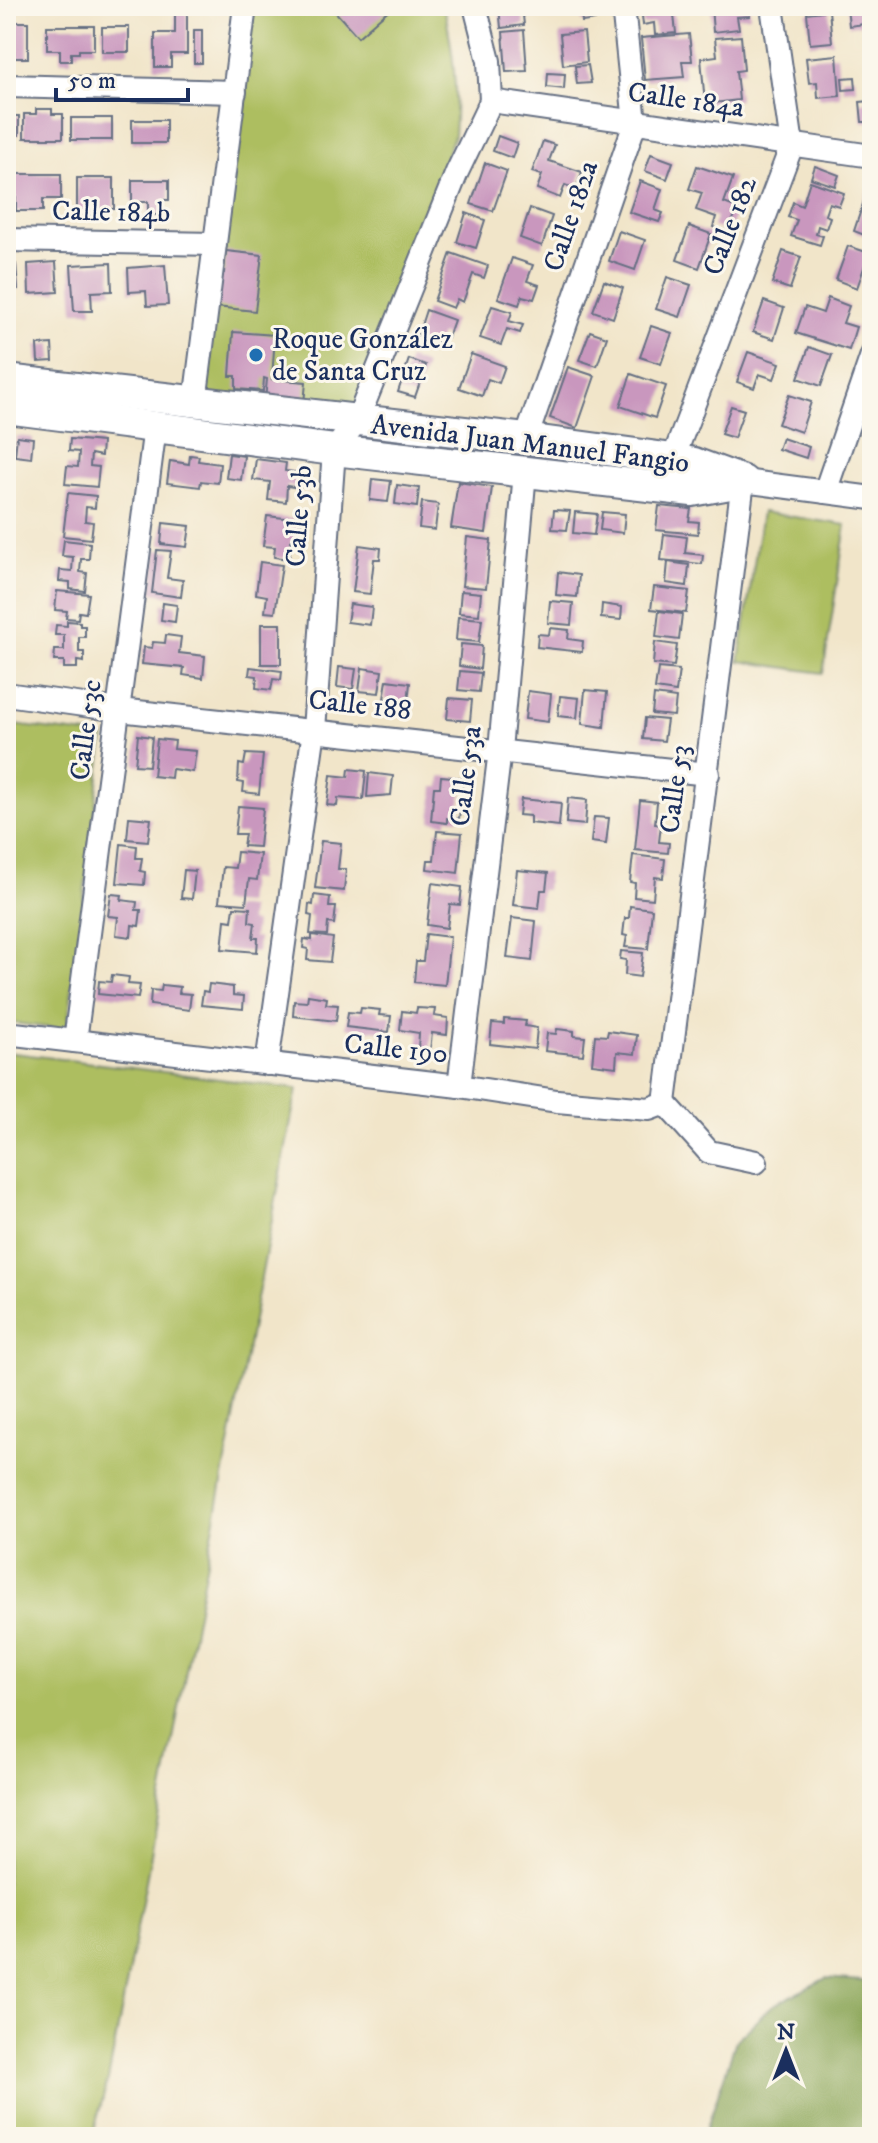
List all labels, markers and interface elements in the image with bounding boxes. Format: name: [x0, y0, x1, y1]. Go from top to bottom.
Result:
scale bar: [56, 52, 188, 102]
text: 50 m: [68, 66, 116, 96]
street label: Calle 184a: [626, 75, 747, 125]
street label: Calle 182a: [536, 156, 606, 276]
street label: Calle 182: [695, 171, 765, 280]
street label: Calle 184b: [52, 193, 170, 231]
place label: Roque González de Santa Cruz: [272, 322, 453, 389]
marker: Roque González de Santa Cruz: [247, 346, 265, 364]
street label: Avenida Juan Manuel Fangio: [369, 407, 691, 481]
street label: Calle 53b: [278, 464, 320, 568]
street label: Calle 53c: [62, 678, 110, 782]
street label: Calle 188: [307, 682, 413, 728]
street label: Calle 53a: [442, 724, 490, 828]
street label: Calle 53: [652, 743, 698, 835]
street label: Calle 190: [342, 1026, 450, 1072]
north arrow: [746, 2011, 826, 2091]
text: N: [777, 2019, 795, 2046]

